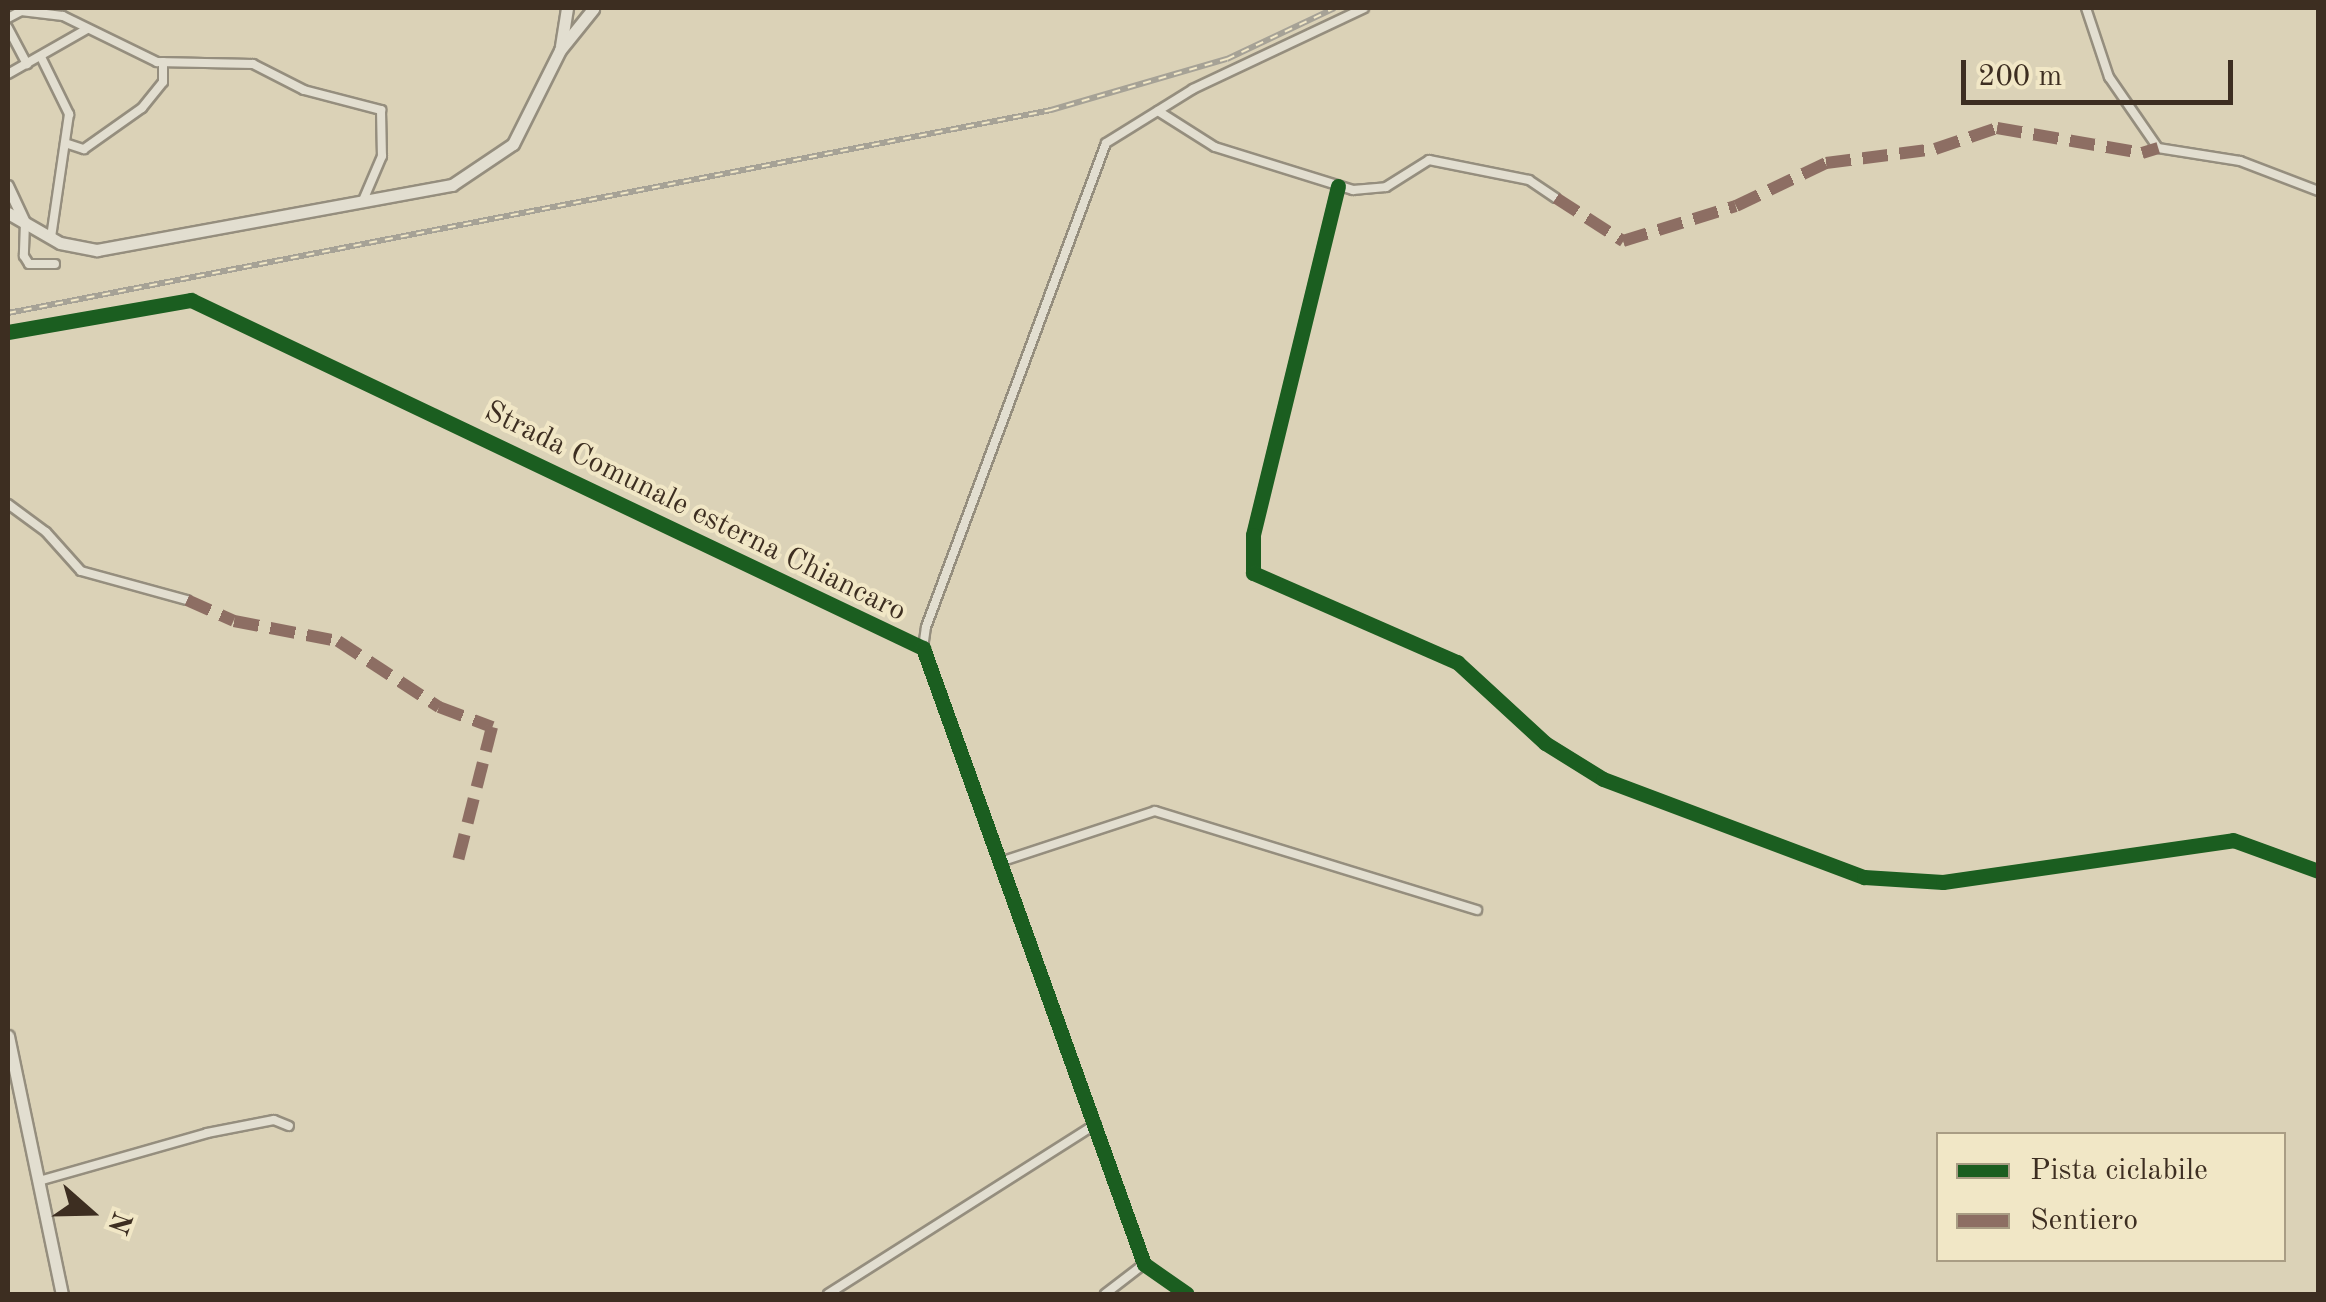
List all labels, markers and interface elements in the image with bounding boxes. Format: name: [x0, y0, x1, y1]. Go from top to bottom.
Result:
scale bar: [1966, 40, 2238, 102]
text: 200 m: [1978, 62, 2062, 92]
street label: Strada Comunale esterna Chiancaro: [478, 394, 912, 630]
legend: [1936, 1132, 2286, 1262]
text: Pista ciclabile: [2030, 1156, 2208, 1186]
north arrow: [40, 1162, 140, 1262]
text: Sentiero: [2030, 1206, 2138, 1236]
text: N: [101, 1207, 135, 1237]

